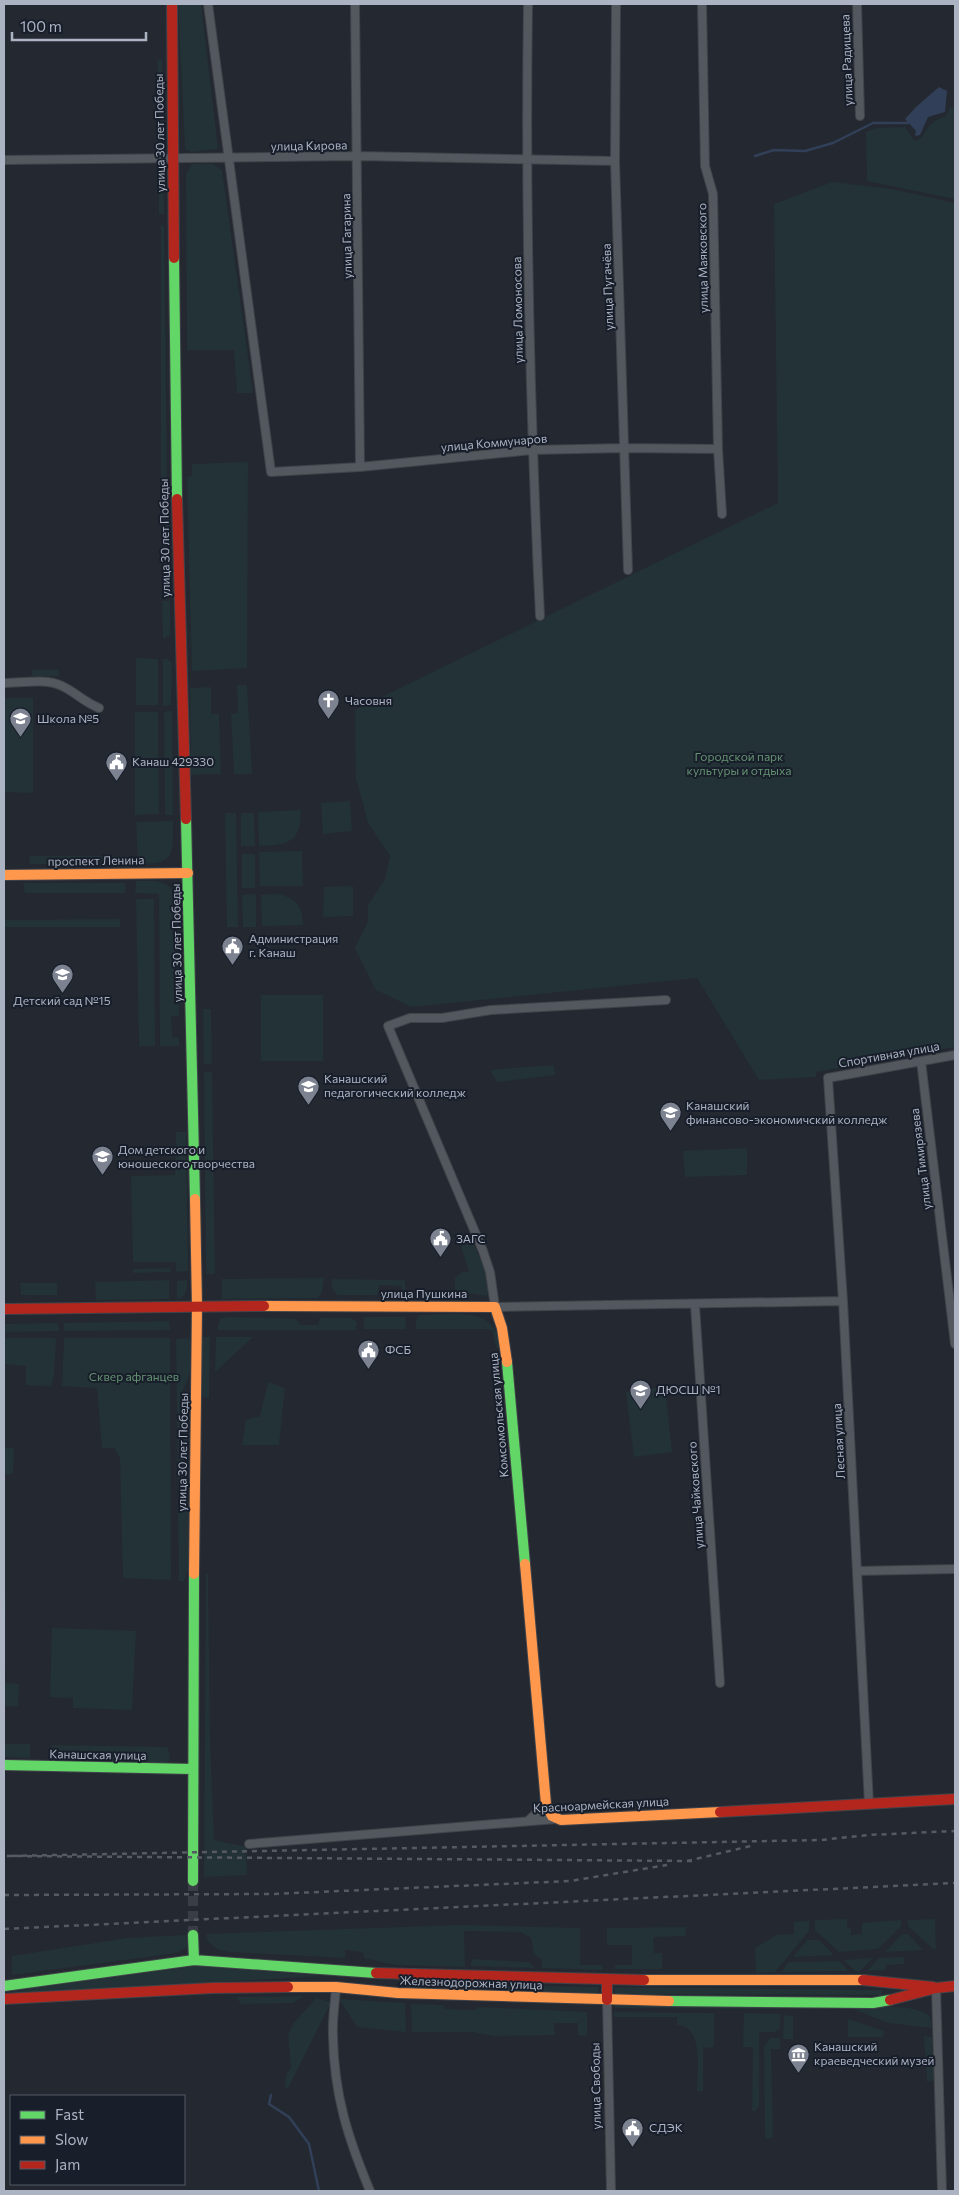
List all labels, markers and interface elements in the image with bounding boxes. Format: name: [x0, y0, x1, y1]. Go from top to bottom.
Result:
scale bar: [12, 10, 146, 42]
street label: улица Радищева: [837, 14, 855, 106]
text: 100 m: [20, 17, 62, 35]
street label: улица 30 лет Победы: [151, 74, 167, 193]
street label: улица Кирова: [270, 137, 348, 153]
street label: улица Гагарина: [338, 193, 354, 279]
street label: улица Маяковского: [694, 203, 710, 313]
street label: улица Пугачёва: [598, 243, 616, 331]
street label: улица Ломоносова: [509, 257, 525, 363]
street label: улица Коммунаров: [440, 430, 548, 454]
street label: улица 30 лет Победы: [156, 479, 172, 598]
church icon: Часовня: [317, 689, 341, 720]
place label: Часовня: [345, 693, 392, 707]
school or university icon: Школа №5: [9, 707, 33, 738]
place label: Школа №5: [37, 711, 99, 725]
park label: Городской парк культуры и отдыха: [686, 749, 792, 777]
public building icon: Канаш 429330: [104, 750, 128, 781]
place label: Канаш 429330: [132, 754, 214, 768]
street label: проспект Ленина: [48, 852, 144, 868]
street label: улица 30 лет Победы: [168, 884, 184, 1003]
place label: Администрация г. Канаш: [249, 931, 338, 959]
public building icon: Администрация г. Канаш: [221, 934, 245, 965]
school or university icon: Детский сад №15: [50, 962, 74, 993]
place label: Детский сад №15: [13, 993, 111, 1007]
street label: Спортивная улица: [837, 1038, 941, 1070]
place label: Канашский педагогический колледж: [324, 1071, 466, 1099]
school or university icon: Канашский педагогический колледж: [296, 1074, 320, 1105]
place label: Канашский финансово-экономичский колледж: [686, 1098, 888, 1126]
school or university icon: Канашский финансово-экономичский колледж: [658, 1101, 682, 1132]
street label: улица Тимирязева: [907, 1108, 933, 1211]
place label: Дом детского и юношеского творчества: [118, 1142, 255, 1170]
school or university icon: Дом детского и юношеского творчества: [90, 1145, 114, 1176]
public building icon: ЗАГС: [428, 1227, 452, 1258]
place label: ЗАГС: [456, 1231, 486, 1245]
street label: улица Пушкина: [381, 1286, 467, 1300]
public building icon: ФСБ: [357, 1338, 381, 1369]
place label: ФСБ: [385, 1342, 411, 1356]
street label: Комсомольская улица: [486, 1352, 510, 1478]
park label: Сквер афганцев: [89, 1369, 179, 1383]
school or university icon: ДЮСШ №1: [628, 1378, 652, 1409]
place label: ДЮСШ №1: [656, 1382, 721, 1396]
street label: улица 30 лет Победы: [174, 1392, 190, 1511]
street label: Лесная улица: [829, 1403, 847, 1479]
street label: улица Чайковского: [684, 1441, 706, 1549]
street label: Канашская улица: [49, 1746, 147, 1762]
street label: Красноармейская улица: [533, 1793, 669, 1815]
street label: Железнодорожная улица: [399, 1973, 543, 1991]
place label: Канашский краеведческий музей: [814, 2039, 935, 2067]
street label: улица Свободы: [587, 2042, 603, 2130]
museum icon: Канашский краеведческий музей: [786, 2042, 810, 2073]
legend: [10, 2095, 185, 2185]
text: Fast: [55, 2105, 84, 2123]
public building icon: СДЭК: [621, 2116, 645, 2147]
place label: СДЭК: [649, 2120, 683, 2134]
text: Slow: [55, 2130, 88, 2148]
text: Jam: [55, 2155, 80, 2173]

